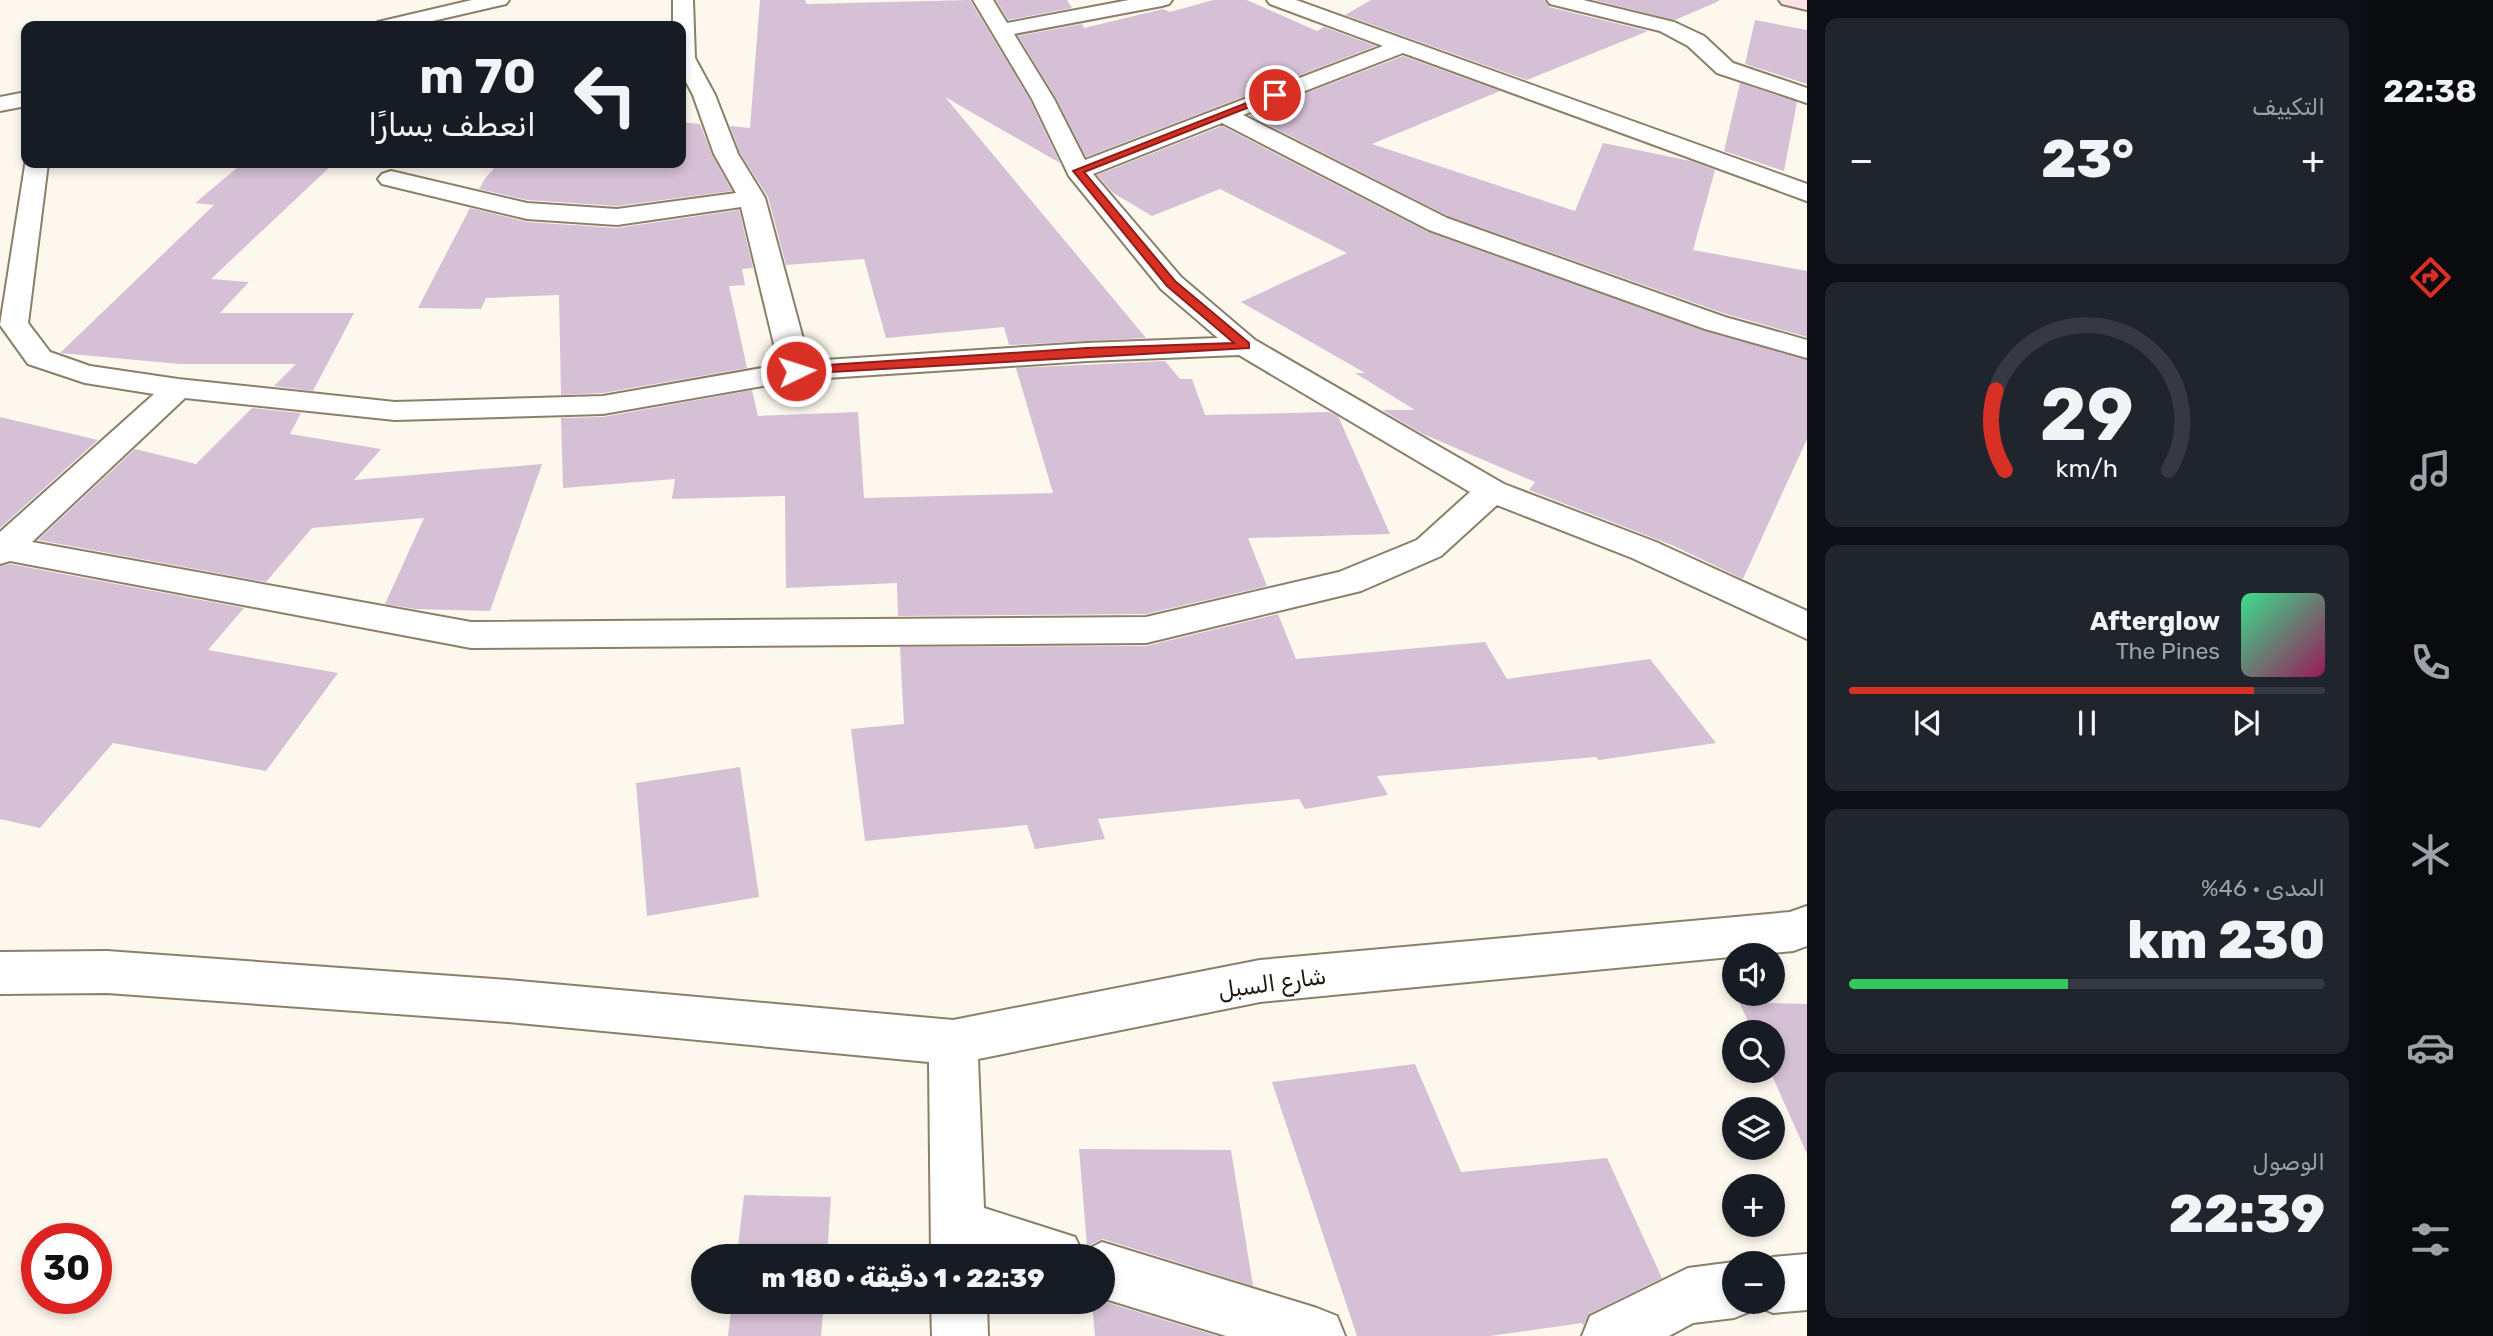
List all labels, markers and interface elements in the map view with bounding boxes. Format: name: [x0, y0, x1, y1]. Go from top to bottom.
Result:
text: 70 m: [419, 47, 536, 105]
icon: left: [560, 49, 651, 140]
pin: [1245, 65, 1305, 125]
text: 22:38: [2383, 72, 2477, 110]
icon: arrive: [1256, 76, 1294, 114]
text: التكييف: [2252, 93, 2325, 121]
text: انعطف يسارًا: [368, 106, 536, 144]
text: 23°: [2041, 128, 2134, 190]
text: −: [1849, 137, 1874, 183]
text: +: [2301, 137, 2325, 183]
icon: directions: [2406, 253, 2455, 302]
position arrow: [759, 334, 833, 408]
text: 29: [2040, 373, 2134, 459]
icon: music: [2406, 446, 2455, 495]
text: km/h: [2056, 454, 2118, 483]
text: Afterglow: [2090, 606, 2220, 637]
text: The Pines: [2116, 637, 2220, 665]
icon: phone: [2406, 638, 2455, 687]
icon: previous: [1909, 704, 1947, 742]
icon: pause: [2068, 704, 2106, 742]
icon: next: [2227, 704, 2265, 742]
icon: climate: [2406, 830, 2455, 879]
text: المدى · 46%: [2201, 874, 2325, 902]
text: 230 km: [2127, 909, 2325, 971]
map controls: [1722, 943, 1785, 1314]
button: sound: [1722, 943, 1785, 1006]
street label: شارع السبل: [1216, 962, 1328, 1006]
button: search: [1722, 1020, 1785, 1083]
icon: car: [2406, 1023, 2455, 1072]
button: layers: [1722, 1097, 1785, 1160]
text: الوصول: [2253, 1148, 2325, 1176]
button: +: [1722, 1174, 1785, 1237]
text: 22:39: [2169, 1183, 2325, 1245]
icon: filters: [2406, 1215, 2455, 1264]
speed limit sign: 30: [21, 1223, 112, 1314]
button: −: [1722, 1251, 1785, 1314]
text: 22:39 · 1 دقيقة · 180 m: [762, 1263, 1044, 1294]

